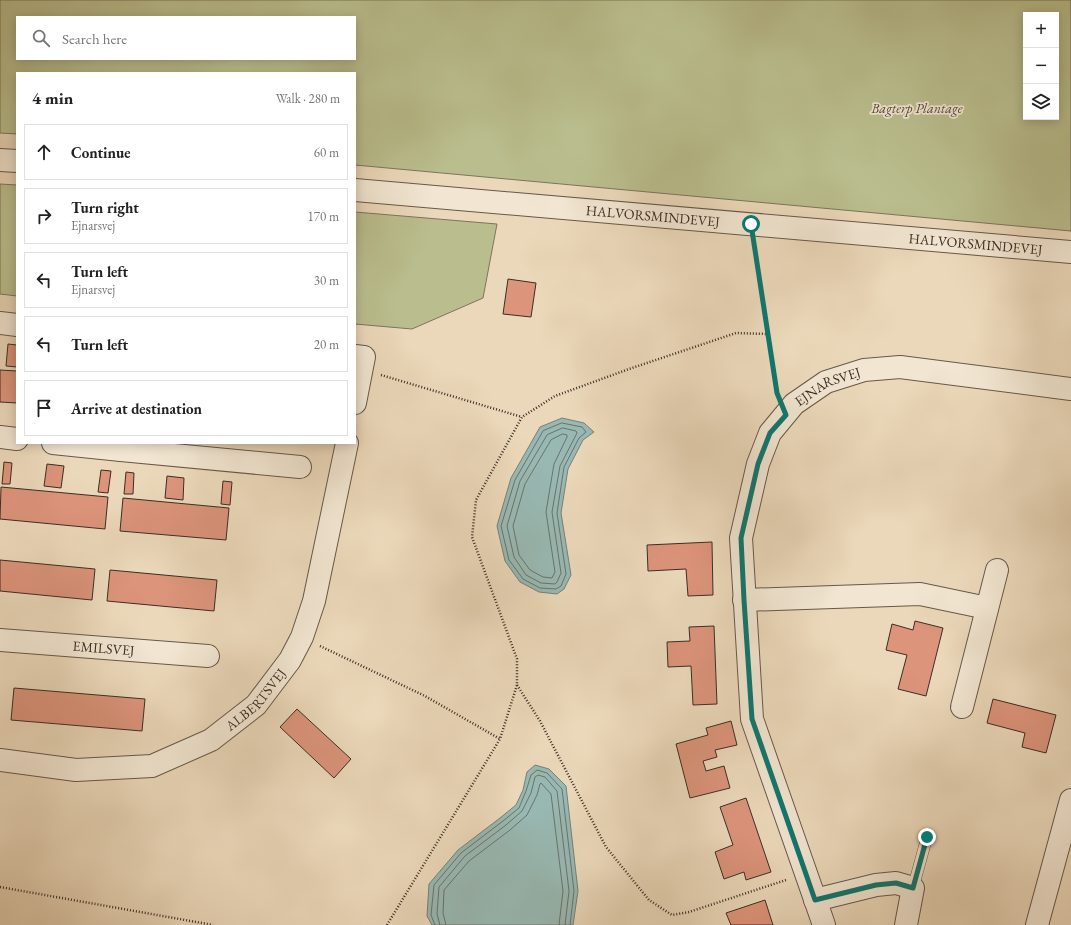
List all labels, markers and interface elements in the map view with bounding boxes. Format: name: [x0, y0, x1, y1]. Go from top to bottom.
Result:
map controls: [1023, 12, 1059, 120]
button: +: [1023, 12, 1059, 48]
search box: [16, 16, 356, 60]
icon: search: [30, 27, 52, 49]
text: Search here: [62, 29, 127, 48]
button: −: [1023, 48, 1059, 84]
button: layers: [1023, 84, 1059, 120]
text: 4 min: [32, 87, 73, 109]
text: Walk · 280 m: [276, 90, 340, 107]
park label: Bagterp Plantage: [870, 99, 963, 117]
icon: ahead: [33, 141, 55, 163]
text: Continue: [71, 143, 131, 162]
text: 60 m: [314, 144, 339, 161]
text: Turn right: [71, 198, 139, 217]
street label: HALVORSMINDEVEJ: [585, 201, 721, 231]
icon: right: [33, 205, 55, 227]
text: 170 m: [308, 208, 339, 225]
route start: [742, 215, 760, 233]
text: Ejnarsvej: [71, 217, 115, 234]
street label: HALVORSMINDEVEJ: [908, 229, 1044, 259]
text: Turn left: [71, 262, 128, 281]
icon: left: [33, 269, 55, 291]
text: 30 m: [314, 272, 339, 289]
text: Ejnarsvej: [71, 281, 115, 298]
icon: left: [33, 333, 55, 355]
text: Turn left: [71, 335, 128, 354]
text: 20 m: [314, 336, 339, 353]
street label: EJNARSVEJ: [791, 363, 863, 410]
icon: arrive: [33, 397, 55, 419]
text: Arrive at destination: [71, 399, 202, 418]
street label: EMILSVEJ: [72, 637, 136, 659]
street label: ALBERTSVEJ: [221, 664, 290, 735]
route end: [918, 828, 936, 846]

